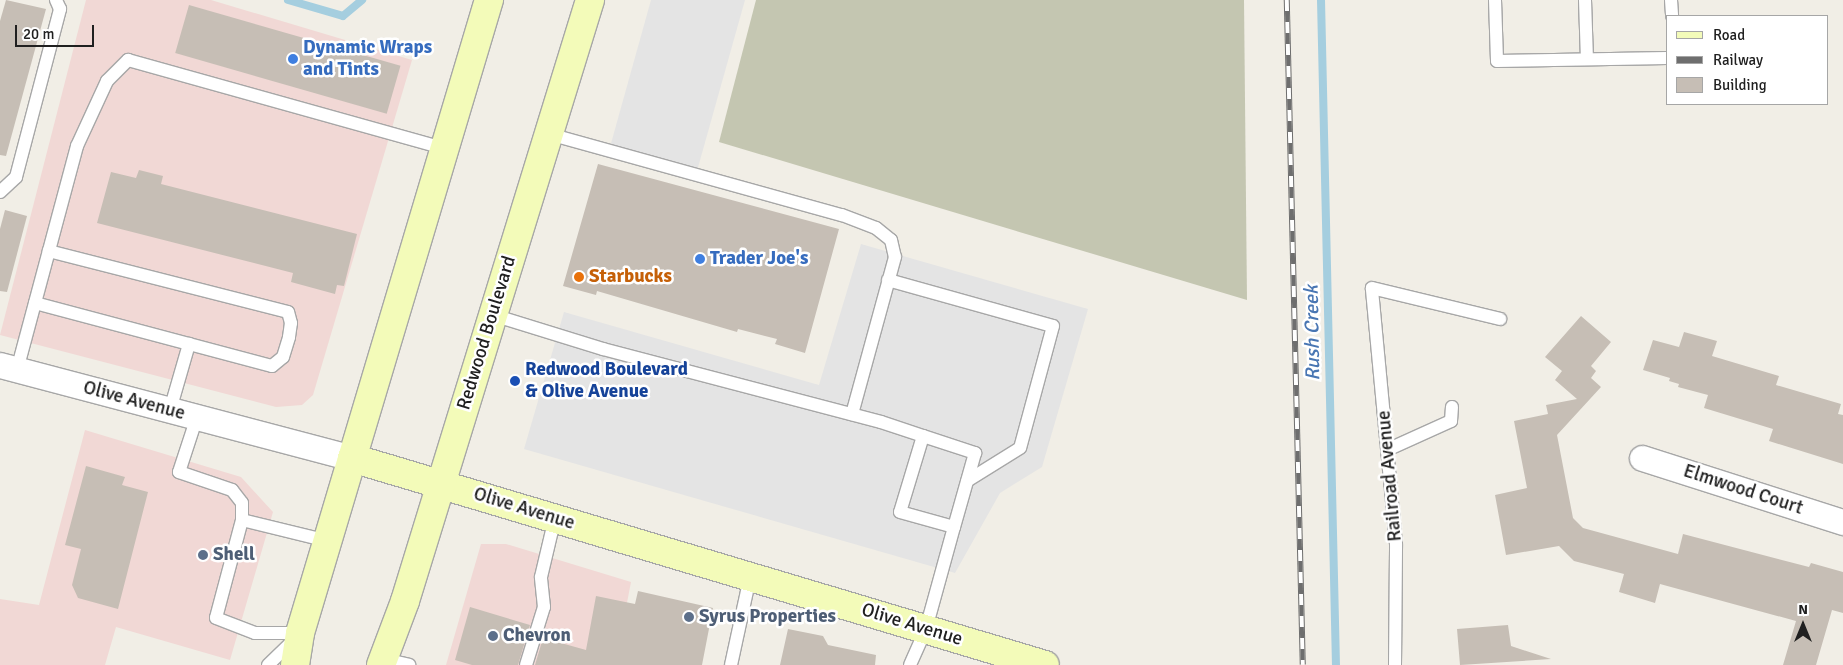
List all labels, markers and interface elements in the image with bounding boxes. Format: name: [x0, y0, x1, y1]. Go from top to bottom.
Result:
scale bar: [18, 15, 96, 47]
legend: [1666, 15, 1828, 105]
text: 20 m: [23, 25, 54, 43]
text: Road: [1713, 26, 1745, 44]
place label: Dynamic Wraps and Tints: [303, 37, 432, 81]
text: Railway: [1713, 51, 1763, 69]
marker: Dynamic Wraps and Tints: [287, 53, 299, 65]
text: Building: [1713, 76, 1767, 94]
place label: Trader Joe's: [710, 248, 808, 270]
street label: Redwood Boulevard: [453, 253, 521, 413]
marker: Trader Joe's: [694, 253, 706, 265]
place label: Starbucks: [589, 266, 672, 288]
marker: Starbucks: [573, 271, 585, 283]
water label: Rush Creek: [1299, 285, 1325, 381]
place label: Redwood Boulevard & Olive Avenue: [525, 359, 688, 403]
marker: Redwood Boulevard & Olive Avenue: [509, 375, 521, 387]
street label: Olive Avenue: [81, 376, 187, 426]
street label: Railroad Avenue: [1373, 410, 1407, 542]
street label: Elmwood Court: [1680, 460, 1806, 520]
street label: Olive Avenue: [471, 483, 577, 535]
place label: Shell: [213, 544, 255, 566]
marker: Shell: [197, 549, 209, 561]
street label: Olive Avenue: [859, 599, 965, 651]
north arrow: [1778, 600, 1828, 650]
text: N: [1798, 601, 1808, 618]
place label: Syrus Properties: [699, 606, 836, 628]
marker: Syrus Properties: [683, 611, 695, 623]
place label: Chevron: [503, 625, 571, 647]
marker: Chevron: [487, 630, 499, 642]

